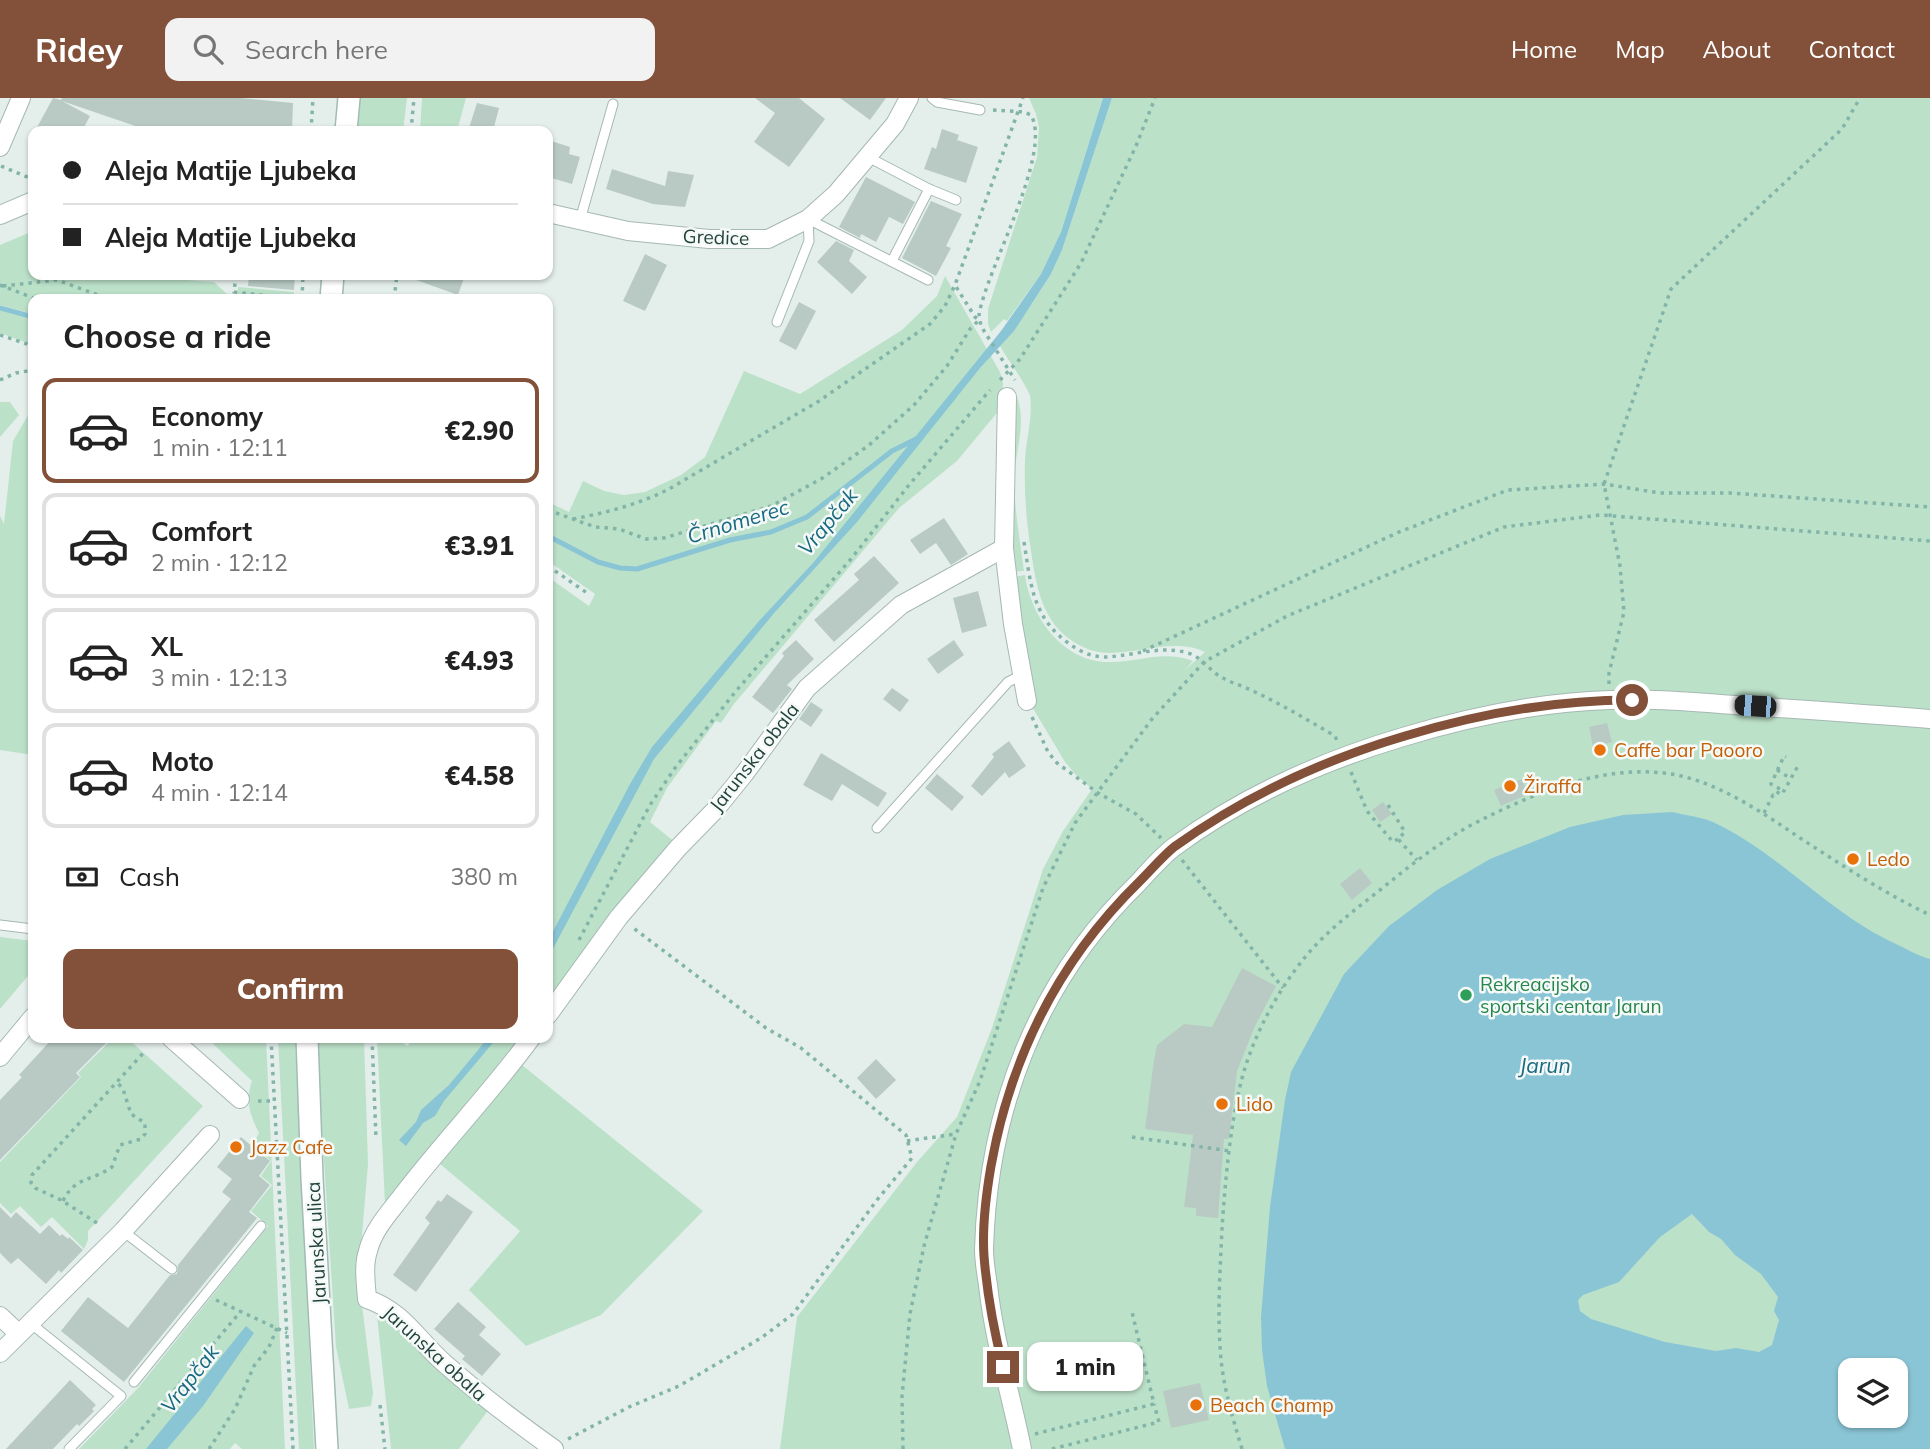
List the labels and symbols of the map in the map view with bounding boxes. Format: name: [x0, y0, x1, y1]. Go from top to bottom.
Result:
street label: Gredice: [682, 224, 750, 250]
water label: Vrapčak: [792, 481, 864, 560]
water label: Črnomerec: [683, 493, 793, 549]
route start: [1616, 684, 1648, 716]
car: [1734, 694, 1777, 718]
street label: Jarunska obala: [704, 698, 804, 816]
place label: Caffe bar Paooro: [1614, 738, 1763, 762]
marker: Caffe bar Paooro: [1592, 742, 1608, 758]
place label: Žiraffa: [1524, 774, 1582, 798]
marker: Žiraffa: [1502, 778, 1518, 794]
place label: Ledo: [1867, 847, 1910, 871]
marker: Ledo: [1845, 851, 1861, 867]
place label: Rekreacijsko sportski centar Jarun: [1480, 972, 1662, 1018]
marker: Rekreacijsko sportski centar Jarun: [1458, 987, 1474, 1003]
water label: Jarun: [1517, 1052, 1571, 1078]
place label: Lido: [1236, 1092, 1273, 1116]
marker: Lido: [1214, 1096, 1230, 1112]
place label: Jazz Cafe: [250, 1135, 333, 1159]
marker: Jazz Cafe: [228, 1139, 244, 1155]
street label: Jarunska ulica: [301, 1181, 331, 1305]
street label: Jarunska obala: [378, 1300, 492, 1406]
water label: Vrapčak: [154, 1338, 225, 1418]
callout: 1 min: [1028, 1342, 1143, 1392]
route end: [987, 1351, 1019, 1383]
place label: Beach Champ: [1210, 1393, 1334, 1417]
marker: Beach Champ: [1188, 1397, 1204, 1413]

